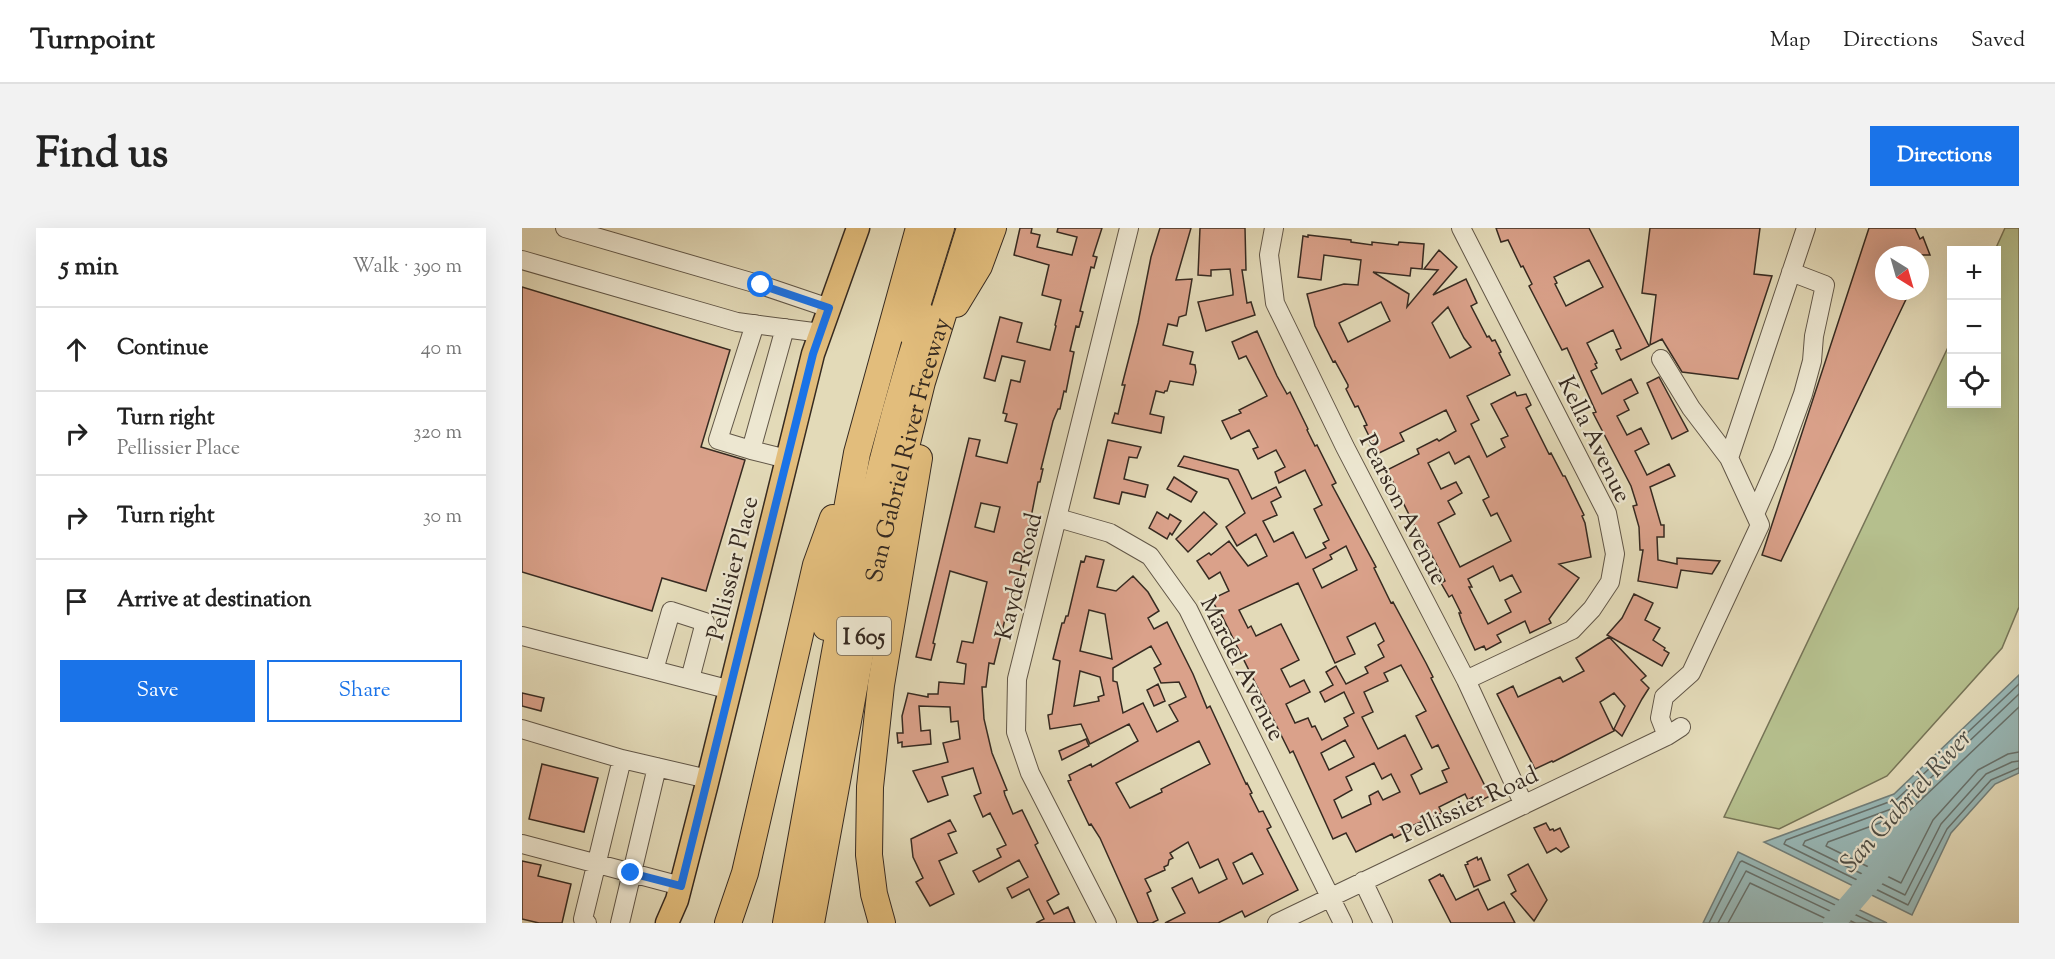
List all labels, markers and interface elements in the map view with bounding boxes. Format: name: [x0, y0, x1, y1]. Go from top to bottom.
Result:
text: Turnpoint: [30, 21, 155, 61]
text: Map: [1770, 26, 1810, 56]
text: Directions: [1843, 26, 1938, 56]
text: Saved: [1971, 26, 2025, 56]
text: Find us: [36, 126, 168, 186]
button: Directions: [1870, 126, 2019, 186]
north arrow: [1875, 246, 1929, 300]
map controls: [1947, 246, 2001, 408]
button: +: [1947, 246, 2001, 300]
text: 5 min: [60, 249, 119, 286]
text: Walk · 390 m: [353, 253, 462, 282]
route start: [747, 271, 773, 297]
button: −: [1947, 300, 2001, 354]
street label: San Gabriel River Freeway: [859, 314, 960, 585]
icon: ahead: [60, 333, 93, 366]
text: Continue: [117, 333, 208, 365]
text: 40 m: [421, 335, 462, 364]
button: locate: [1947, 354, 2001, 408]
street label: Kella Avenue: [1548, 371, 1639, 509]
text: Turn right: [117, 403, 214, 435]
icon: right: [60, 417, 93, 450]
text: 320 m: [413, 419, 462, 448]
street label: Pearson Avenue: [1350, 428, 1455, 591]
text: Pellissier Place: [117, 435, 240, 464]
street label: Pellissier Place: [700, 493, 768, 644]
icon: right: [60, 501, 93, 534]
text: Turn right: [117, 501, 214, 533]
text: 30 m: [423, 503, 462, 532]
street label: Kaydel Road: [988, 509, 1052, 644]
icon: arrive: [60, 585, 93, 618]
text: Arrive at destination: [117, 585, 312, 617]
street label: Mardel Avenue: [1190, 591, 1292, 747]
road number: I 605: [837, 617, 891, 655]
button: Save: [60, 660, 255, 722]
button: Share: [267, 660, 462, 722]
water label: San Gabriel River: [1832, 721, 1982, 882]
street label: Pellissier Road: [1395, 759, 1545, 853]
route end: [617, 859, 643, 885]

